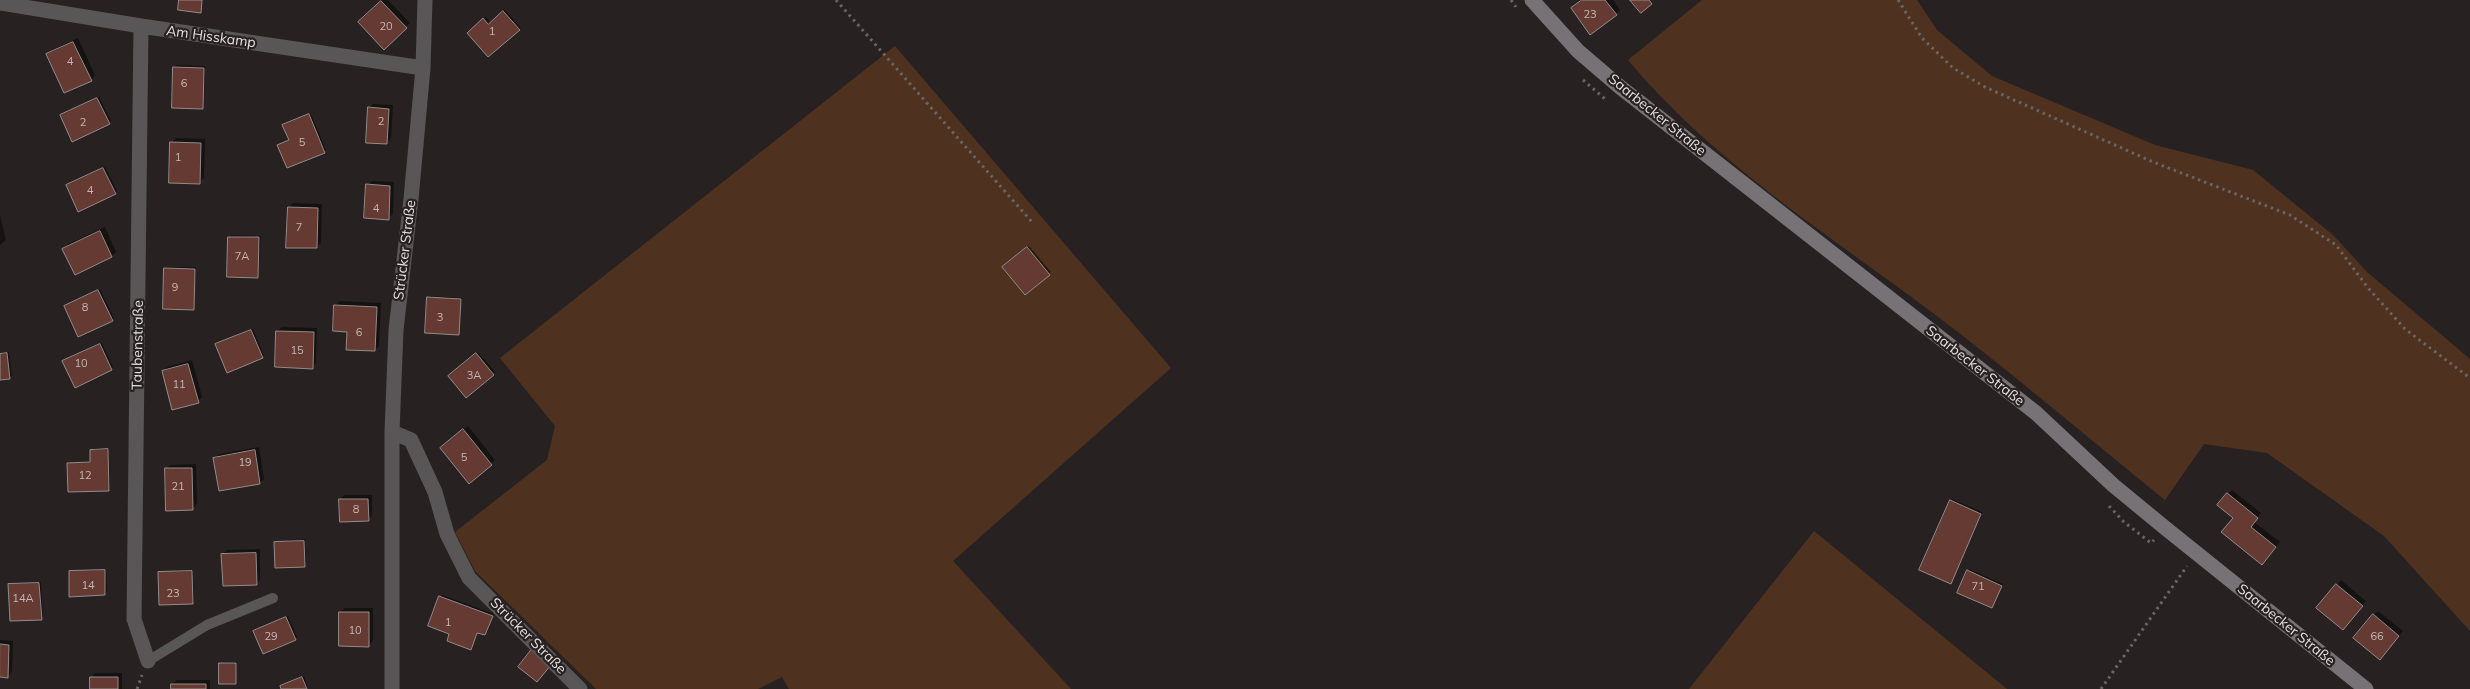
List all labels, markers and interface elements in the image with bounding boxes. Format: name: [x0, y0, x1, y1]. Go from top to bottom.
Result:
house number: 23: [1583, 8, 1597, 22]
house number: 20: [379, 20, 393, 34]
street label: Am Hisskamp: [165, 22, 257, 52]
house number: 1: [489, 25, 495, 39]
house number: 4: [67, 55, 73, 69]
street label: Saarbecker Straße: [1605, 71, 1709, 159]
house number: 6: [181, 77, 187, 91]
house number: 2: [378, 115, 384, 129]
house number: 2: [80, 116, 86, 130]
house number: 5: [299, 136, 305, 150]
house number: 1: [175, 151, 181, 165]
house number: 4: [87, 184, 93, 198]
street label: Strücker Straße: [391, 199, 419, 301]
house number: 4: [373, 202, 379, 216]
house number: 7: [296, 221, 302, 235]
house number: 7A: [235, 250, 249, 264]
house number: 9: [172, 281, 178, 295]
street label: Taubenstraße: [129, 300, 147, 390]
house number: 8: [82, 301, 88, 315]
house number: 3: [437, 311, 443, 325]
street label: Saarbecker Straße: [1922, 322, 2028, 410]
house number: 6: [356, 326, 362, 340]
house number: 15: [290, 344, 304, 358]
house number: 10: [74, 357, 88, 371]
house number: 3A: [467, 369, 481, 383]
house number: 11: [172, 378, 186, 392]
house number: 5: [461, 451, 467, 465]
house number: 19: [238, 456, 252, 470]
house number: 12: [78, 469, 92, 483]
house number: 21: [171, 480, 185, 494]
house number: 8: [353, 503, 359, 517]
house number: 14: [81, 579, 95, 593]
house number: 71: [1971, 580, 1985, 594]
street label: Saarbecker Straße: [2234, 581, 2338, 669]
house number: 23: [166, 587, 180, 601]
house number: 14A: [12, 592, 34, 606]
street label: Strücker Straße: [487, 595, 569, 677]
house number: 1: [445, 616, 451, 630]
house number: 10: [348, 624, 362, 638]
house number: 29: [264, 630, 278, 644]
house number: 66: [2370, 630, 2384, 644]

